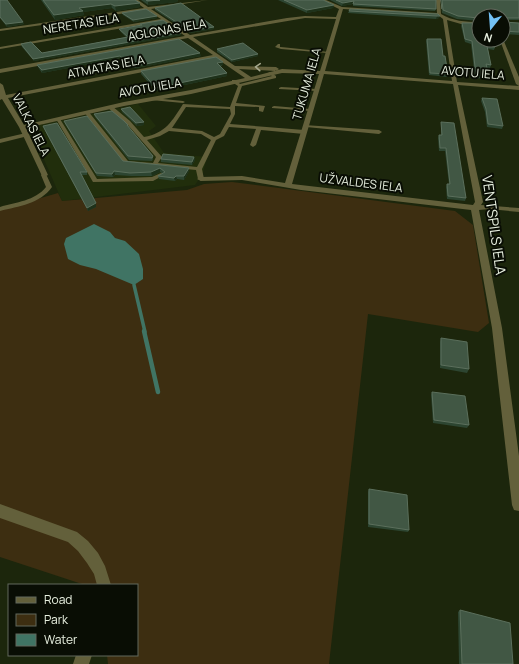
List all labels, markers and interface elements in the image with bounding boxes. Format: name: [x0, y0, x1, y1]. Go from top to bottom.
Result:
north arrow: [471, 8, 511, 48]
street label: NERETAS IELA: [42, 9, 121, 38]
street label: AGLONAS IELA: [126, 14, 208, 45]
text: N: [482, 30, 494, 46]
street label: TUKUMA IELA: [288, 45, 325, 122]
street label: ATMATAS IELA: [66, 51, 146, 82]
street label: AVOTU IELA: [441, 61, 506, 84]
one-way arrow: [255, 63, 261, 72]
street label: AVOTU IELA: [117, 74, 183, 101]
street label: VALKAS IELA: [8, 91, 55, 159]
street label: UŽVALDES IELA: [319, 169, 404, 196]
street label: VENTSPILS IELA: [478, 174, 511, 276]
legend: [8, 584, 138, 656]
text: Road: [44, 591, 72, 608]
text: Park: [44, 611, 69, 628]
text: Water: [44, 631, 78, 648]

